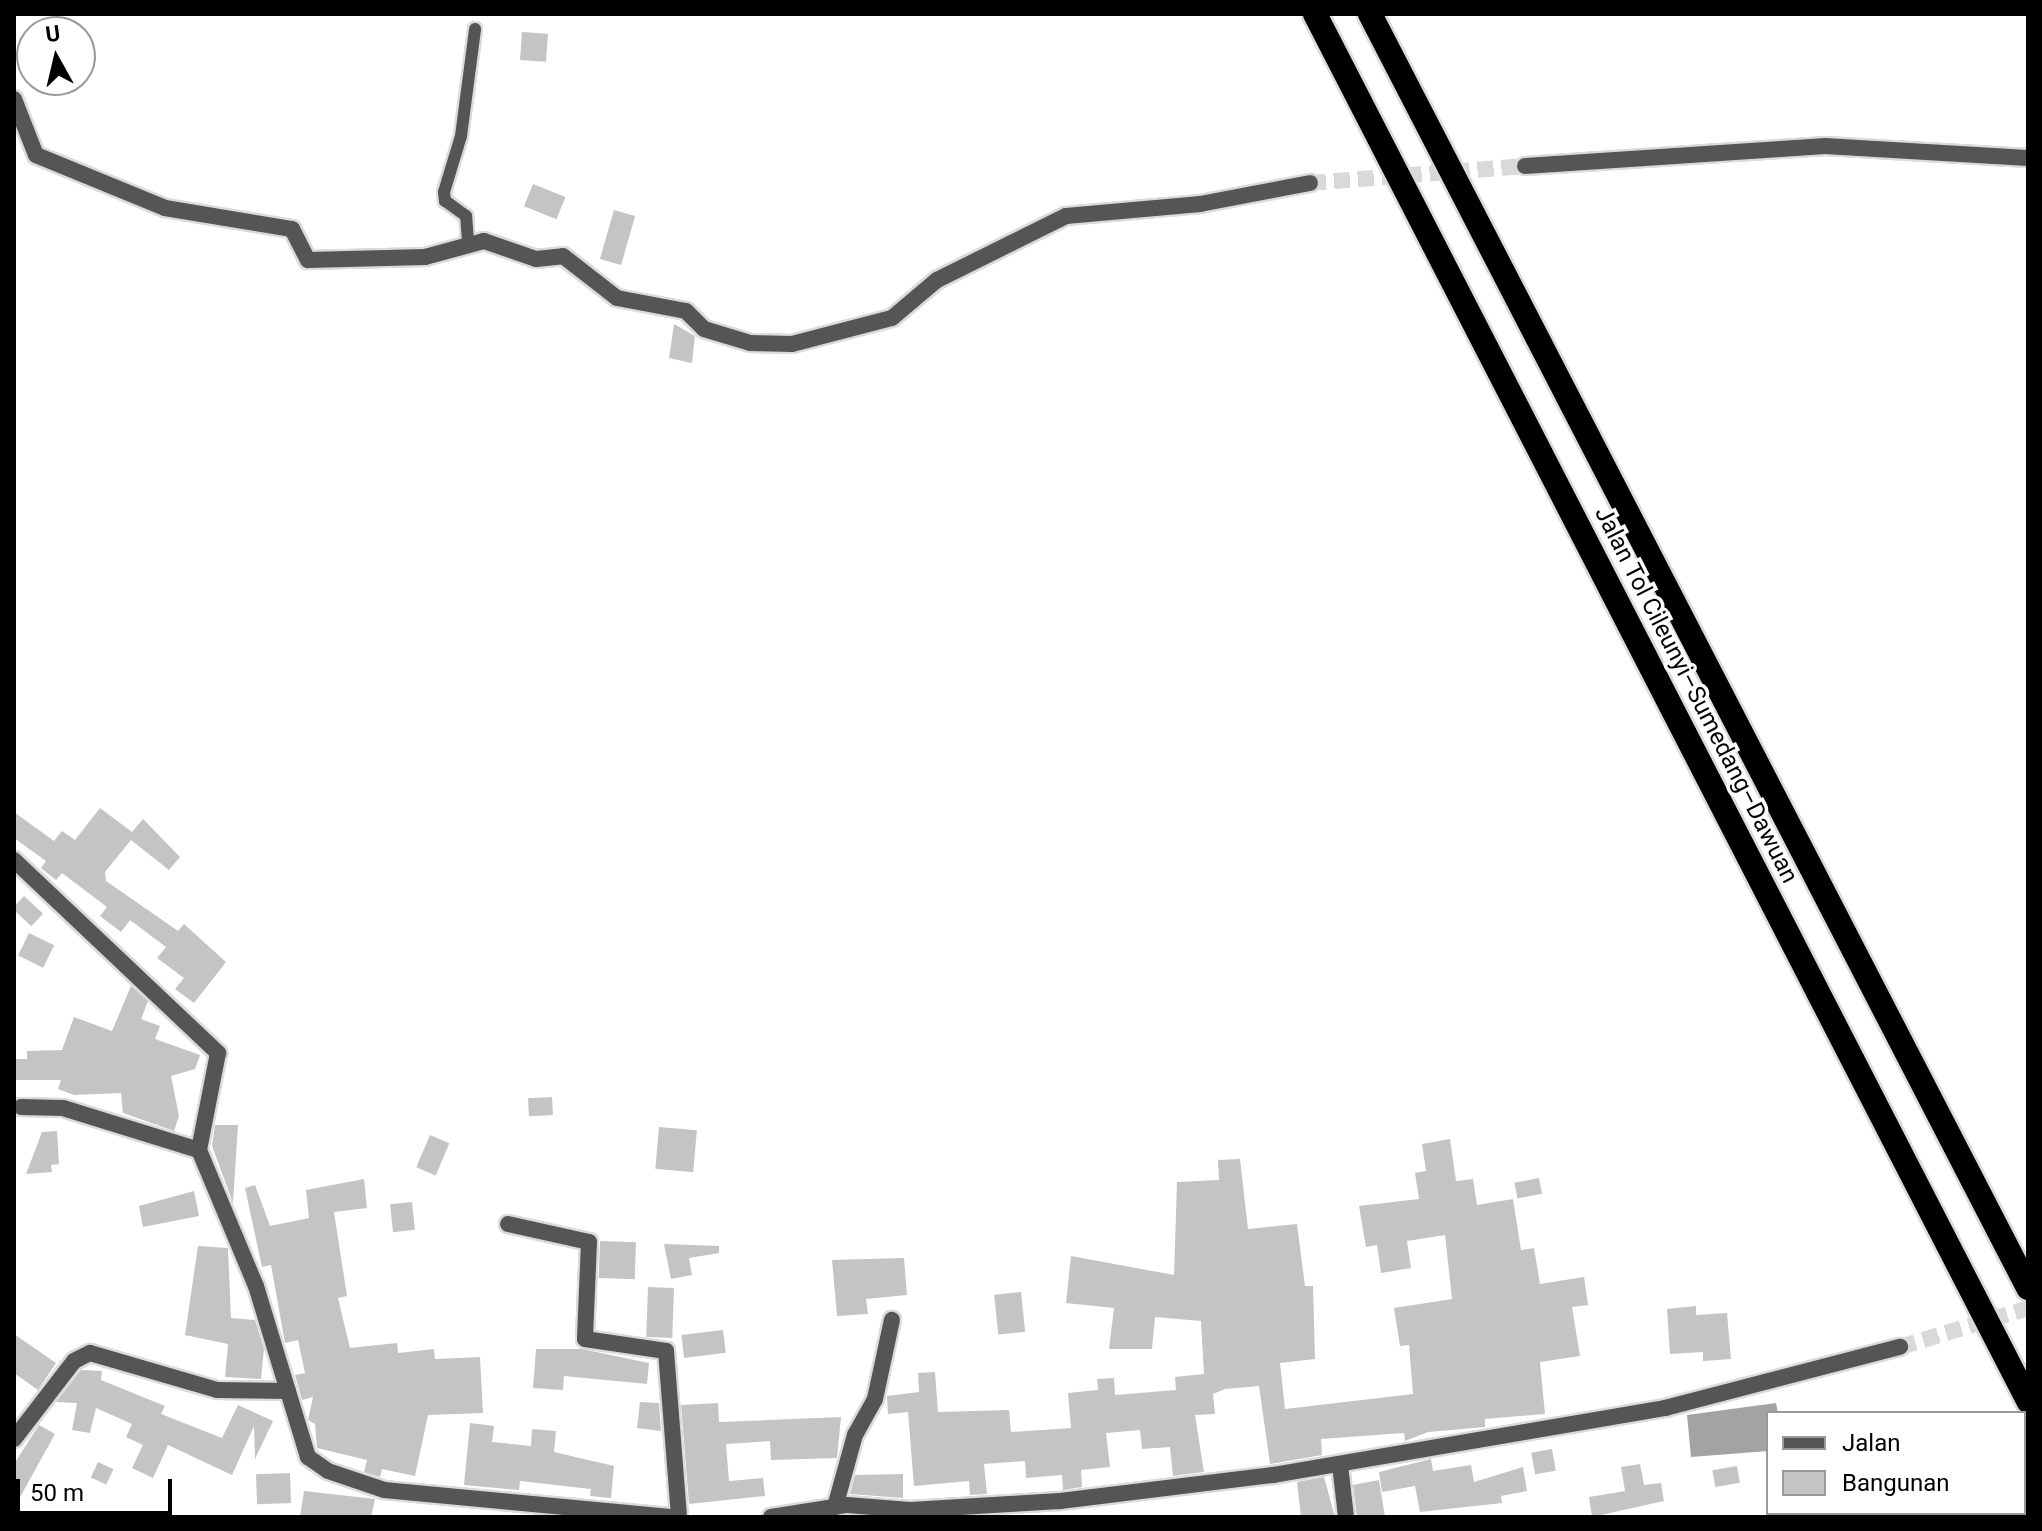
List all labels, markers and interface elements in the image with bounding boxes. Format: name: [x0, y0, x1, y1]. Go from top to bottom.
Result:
north arrow: [16, 16, 96, 96]
text: U: [44, 20, 62, 47]
street label: Jalan Tol Cileunyi–Sumedang–Dawuan: [1588, 502, 1804, 888]
legend: [1766, 1411, 2026, 1515]
text: Jalan: [1842, 1429, 1900, 1457]
scale bar: [20, 1463, 176, 1513]
text: Bangunan: [1842, 1469, 1950, 1497]
text: 50 m: [30, 1479, 84, 1507]

